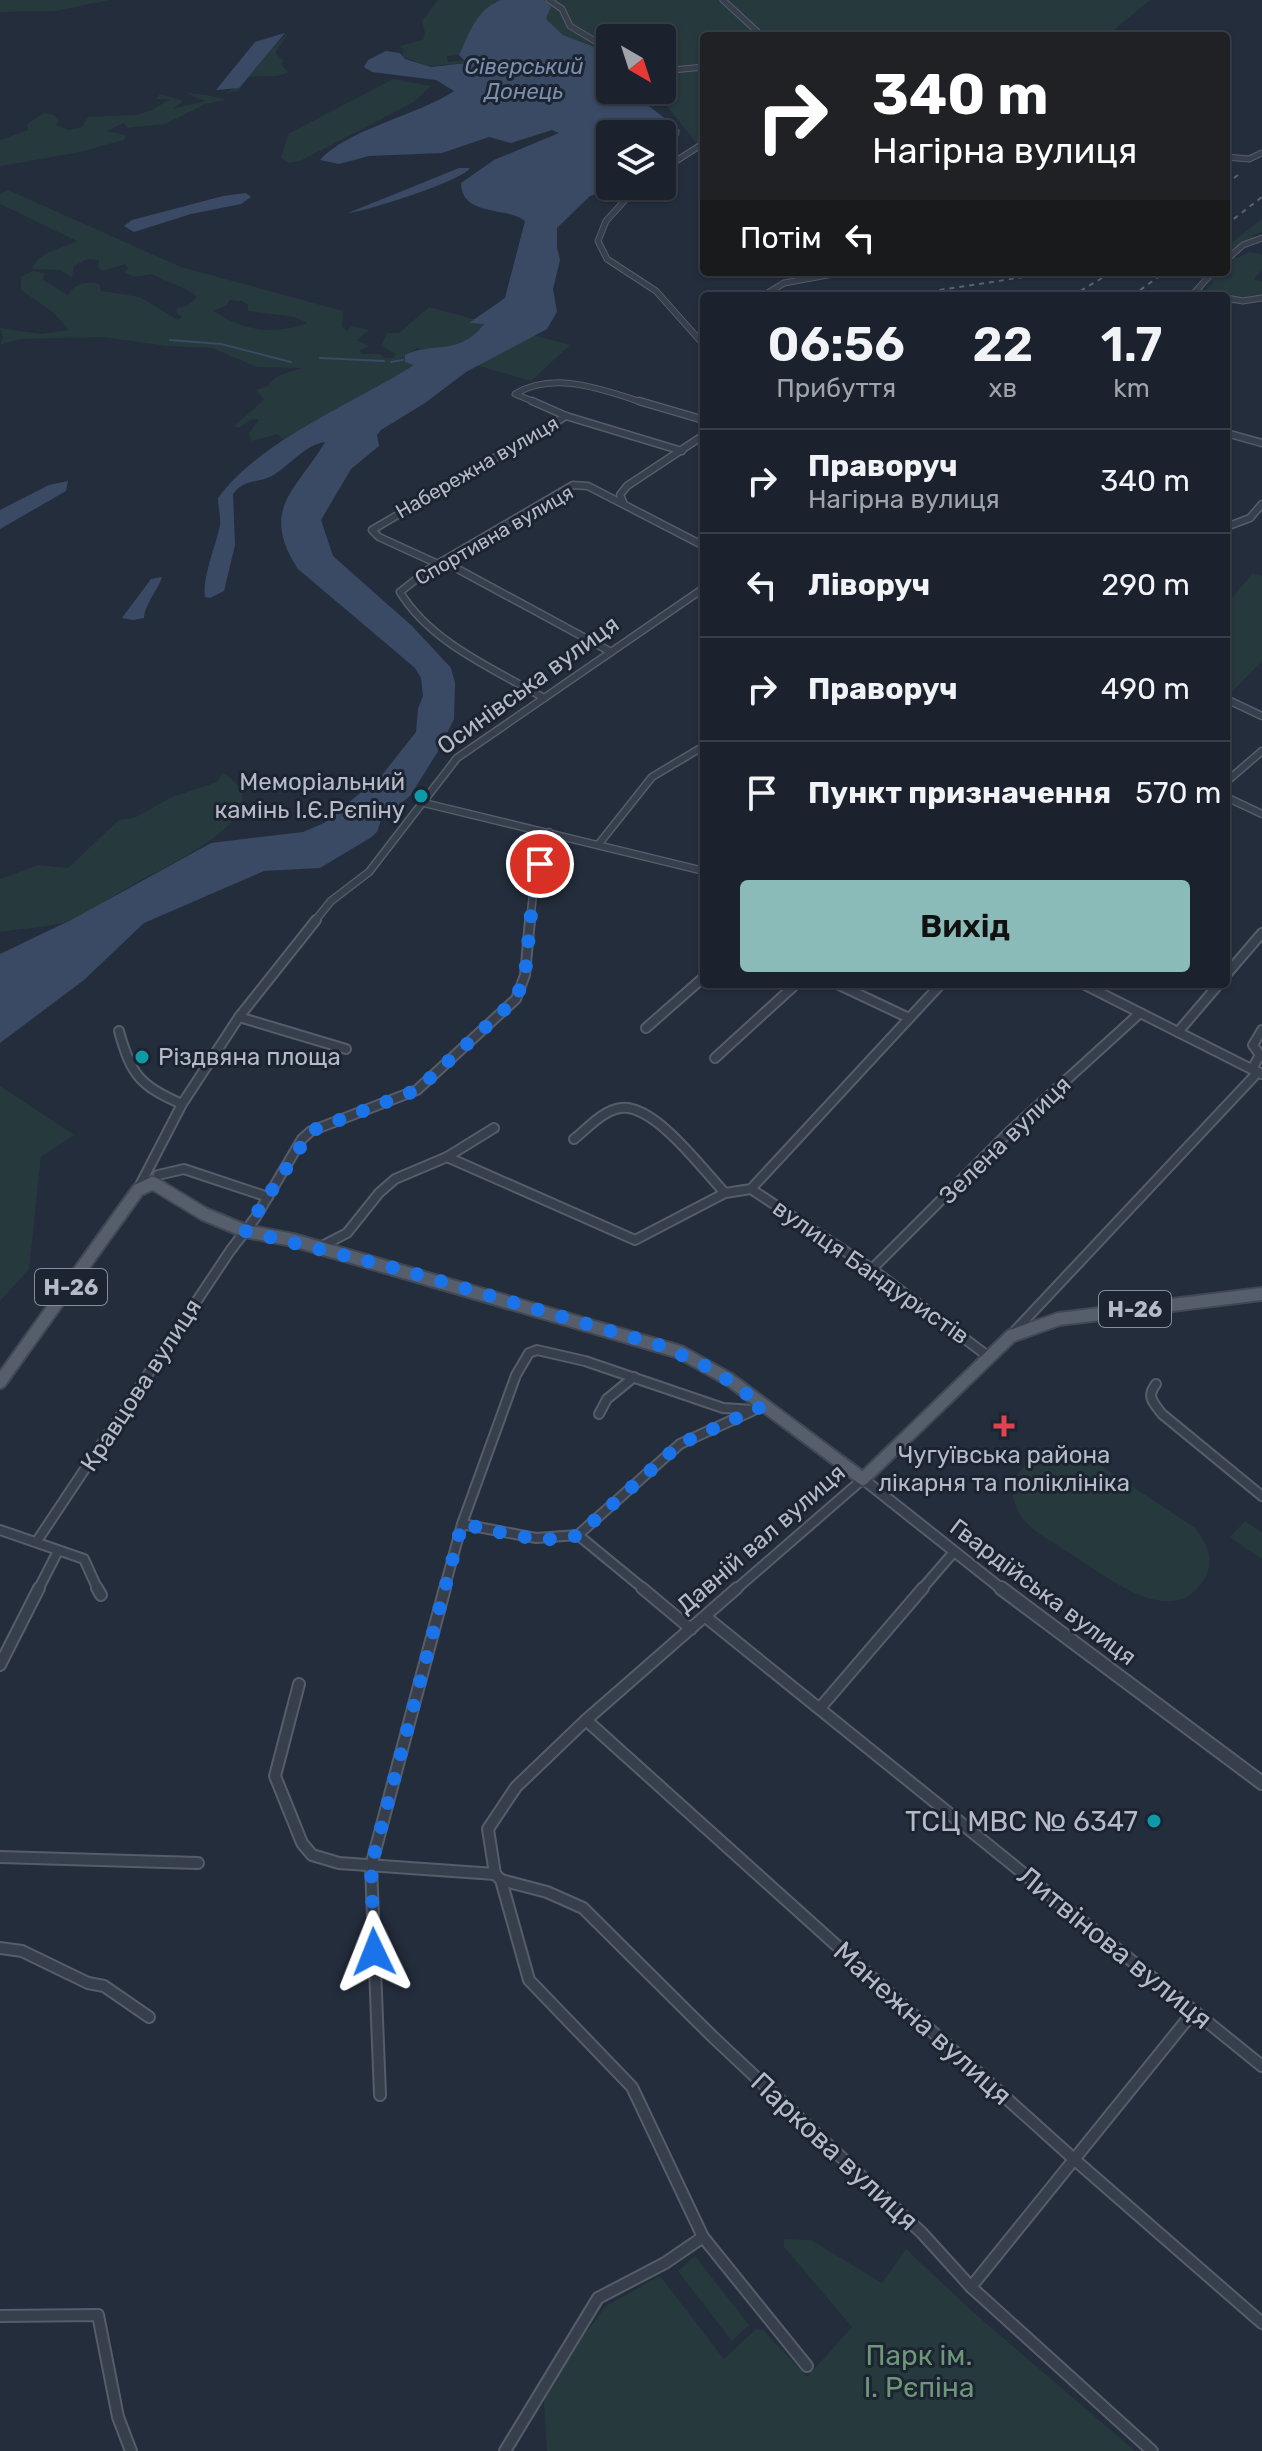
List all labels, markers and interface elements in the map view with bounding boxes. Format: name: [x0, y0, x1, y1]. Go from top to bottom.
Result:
north arrow: [596, 24, 676, 104]
map controls: [596, 24, 676, 200]
water label: Сіверський Донець: [465, 53, 583, 105]
text: 340 m: [872, 62, 1048, 128]
icon: right: [740, 64, 844, 168]
button: layers: [596, 120, 676, 200]
text: Нагірна вулиця: [872, 129, 1137, 172]
icon: left: [838, 216, 882, 260]
text: Потім: [740, 220, 822, 256]
text: 06:56: [768, 316, 905, 373]
text: 22: [972, 316, 1033, 373]
text: 1.7: [1101, 316, 1162, 373]
text: Прибуття: [776, 373, 896, 404]
text: хв: [989, 373, 1017, 404]
text: km: [1113, 373, 1150, 404]
street label: Набережна вулиця: [391, 411, 563, 523]
text: Праворуч: [808, 448, 958, 484]
icon: right: [740, 459, 784, 503]
text: 340 m: [1100, 463, 1190, 499]
street label: Спортивна вулиця: [411, 480, 577, 590]
text: Нагірна вулиця: [808, 484, 1000, 515]
icon: left: [740, 563, 784, 607]
text: Ліворуч: [808, 567, 930, 603]
text: 290 m: [1102, 567, 1190, 603]
street label: Осинівська вулиця: [432, 610, 624, 760]
icon: right: [740, 667, 784, 711]
text: Праворуч: [808, 671, 958, 707]
text: 490 m: [1101, 671, 1190, 707]
place label: Меморіальний камінь І.Є.Рєпіну: [214, 768, 405, 824]
icon: arrive: [740, 771, 784, 815]
text: Пункт призначення: [808, 775, 1111, 811]
text: 570 m: [1135, 775, 1222, 811]
marker: Меморіальний камінь І.Є.Рєпіну: [412, 787, 430, 805]
pin: [506, 830, 574, 898]
icon: arrive: [518, 842, 562, 886]
button: Вихід: [740, 880, 1190, 972]
place label: Різдвяна площа: [158, 1043, 341, 1071]
marker: Різдвяна площа: [133, 1048, 151, 1066]
street label: Зелена вулиця: [934, 1070, 1076, 1210]
street label: вулиця Бандуристів: [768, 1194, 974, 1350]
road number: Н-26: [35, 1269, 107, 1305]
road number: Н-26: [1099, 1291, 1171, 1327]
street label: Кравцова вулиця: [75, 1294, 207, 1476]
marker: Чугуївська района лікарня та поліклініка: [993, 1415, 1015, 1437]
place label: Чугуївська района лікарня та поліклініка: [878, 1441, 1130, 1497]
street label: Давній вал вулиця: [671, 1458, 851, 1620]
street label: Гвардійська вулиця: [944, 1513, 1142, 1671]
place label: ТСЦ МВС № 6347: [905, 1805, 1138, 1838]
marker: ТСЦ МВС № 6347: [1145, 1812, 1163, 1830]
street label: Литвінова вулиця: [1011, 1859, 1219, 2036]
position arrow: [332, 1910, 416, 1994]
street label: Манежна вулиця: [827, 1935, 1019, 2112]
street label: Паркова вулиця: [744, 2065, 925, 2237]
park label: Парк ім. І. Рєпіна: [864, 2339, 974, 2404]

